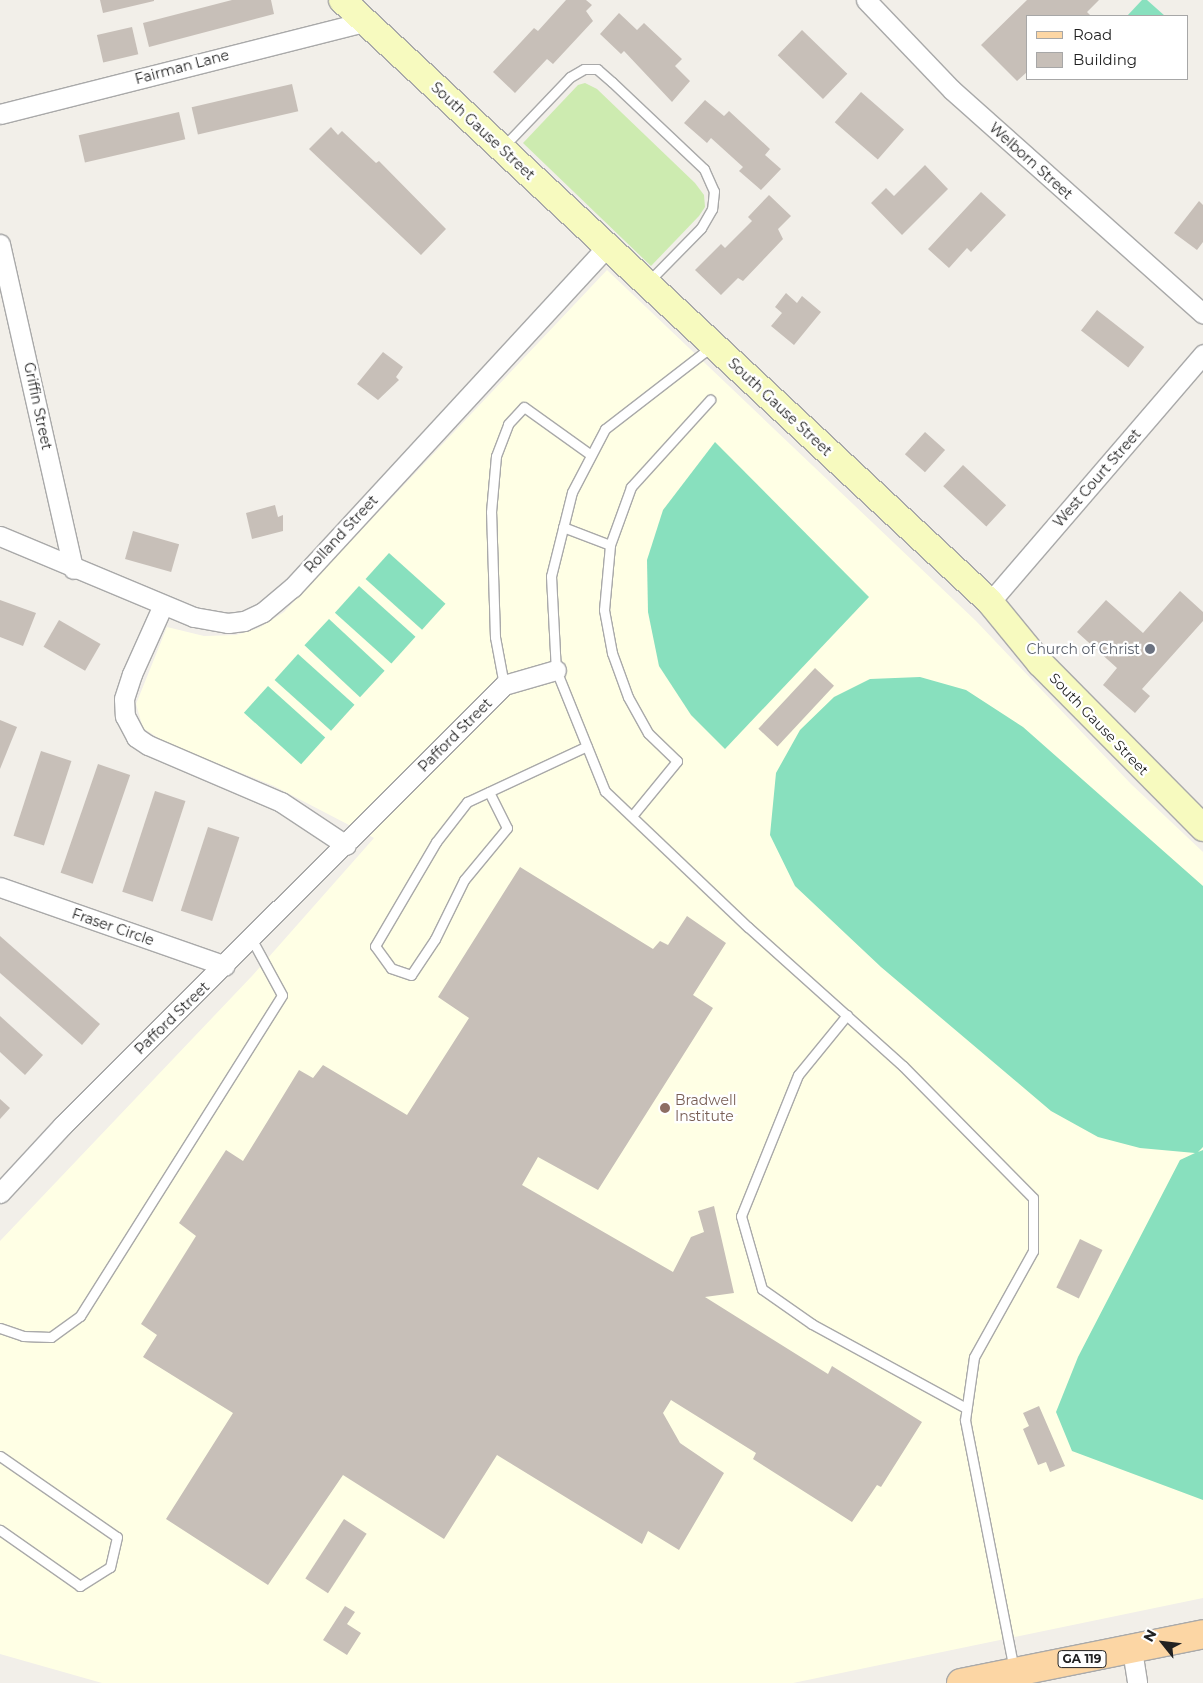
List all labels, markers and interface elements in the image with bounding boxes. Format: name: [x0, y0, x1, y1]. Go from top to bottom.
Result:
legend: [1026, 15, 1188, 80]
text: Road: [1073, 25, 1112, 44]
street label: Fairman Lane: [133, 46, 231, 88]
text: Building: [1073, 50, 1137, 69]
street label: South Gause Street: [428, 79, 538, 183]
street label: Welborn Street: [986, 119, 1076, 203]
street label: South Gause Street: [725, 355, 835, 459]
street label: Griffin Street: [21, 361, 55, 451]
street label: West Court Street: [1050, 425, 1144, 531]
street label: Rolland Street: [301, 492, 381, 576]
place label: Church of Christ: [1026, 641, 1140, 657]
marker: Church of Christ: [1144, 643, 1156, 655]
street label: South Gause Street: [1046, 669, 1152, 779]
street label: Pafford Street: [415, 695, 495, 775]
street label: Fraser Circle: [70, 905, 156, 949]
street label: Pafford Street: [131, 978, 213, 1058]
place label: Bradwell Institute: [675, 1092, 736, 1124]
marker: Bradwell Institute: [659, 1102, 671, 1114]
north arrow: [1138, 1618, 1188, 1668]
text: N: [1139, 1626, 1160, 1645]
road number: GA 119: [1057, 1650, 1107, 1668]

